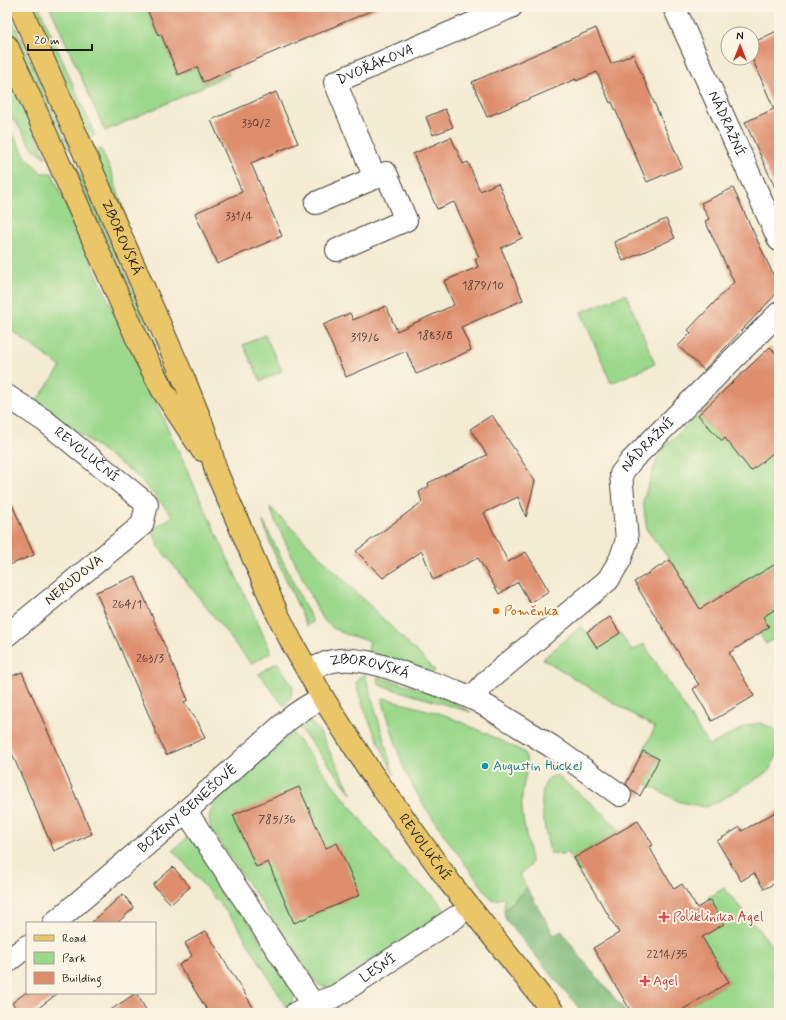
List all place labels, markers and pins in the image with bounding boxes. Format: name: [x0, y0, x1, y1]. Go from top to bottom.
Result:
place label: Poměnka: [504, 602, 559, 620]
marker: Poměnka: [491, 606, 501, 616]
place label: Augustin Hückel: [493, 757, 582, 775]
marker: Augustin Hückel: [480, 761, 490, 771]
place label: Poliklinika Agel: [673, 908, 763, 926]
marker: Poliklinika Agel: [658, 911, 670, 923]
place label: Agel: [653, 972, 678, 990]
marker: Agel: [640, 976, 650, 986]

